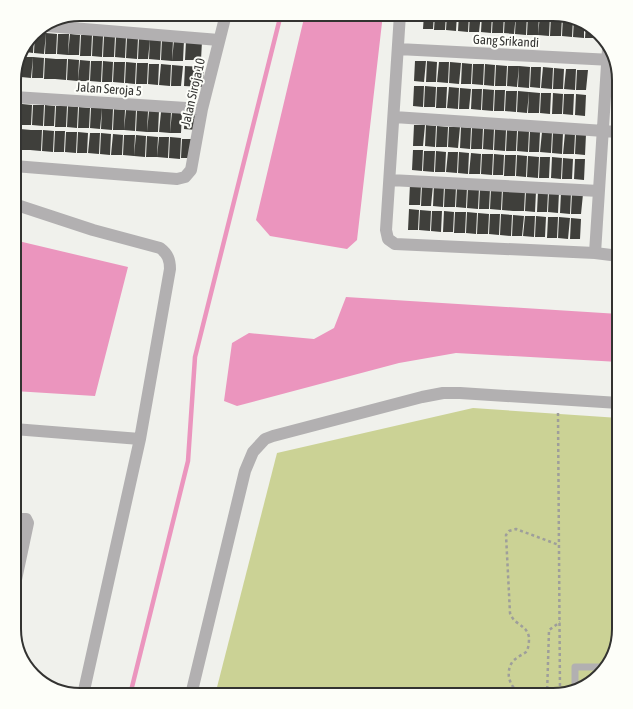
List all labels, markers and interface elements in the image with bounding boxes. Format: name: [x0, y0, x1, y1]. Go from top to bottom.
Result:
street label: Gang Srikandi: [473, 32, 539, 50]
street label: Jalan Siroja 10: [178, 57, 208, 127]
street label: Jalan Seroja 5: [76, 79, 142, 99]

